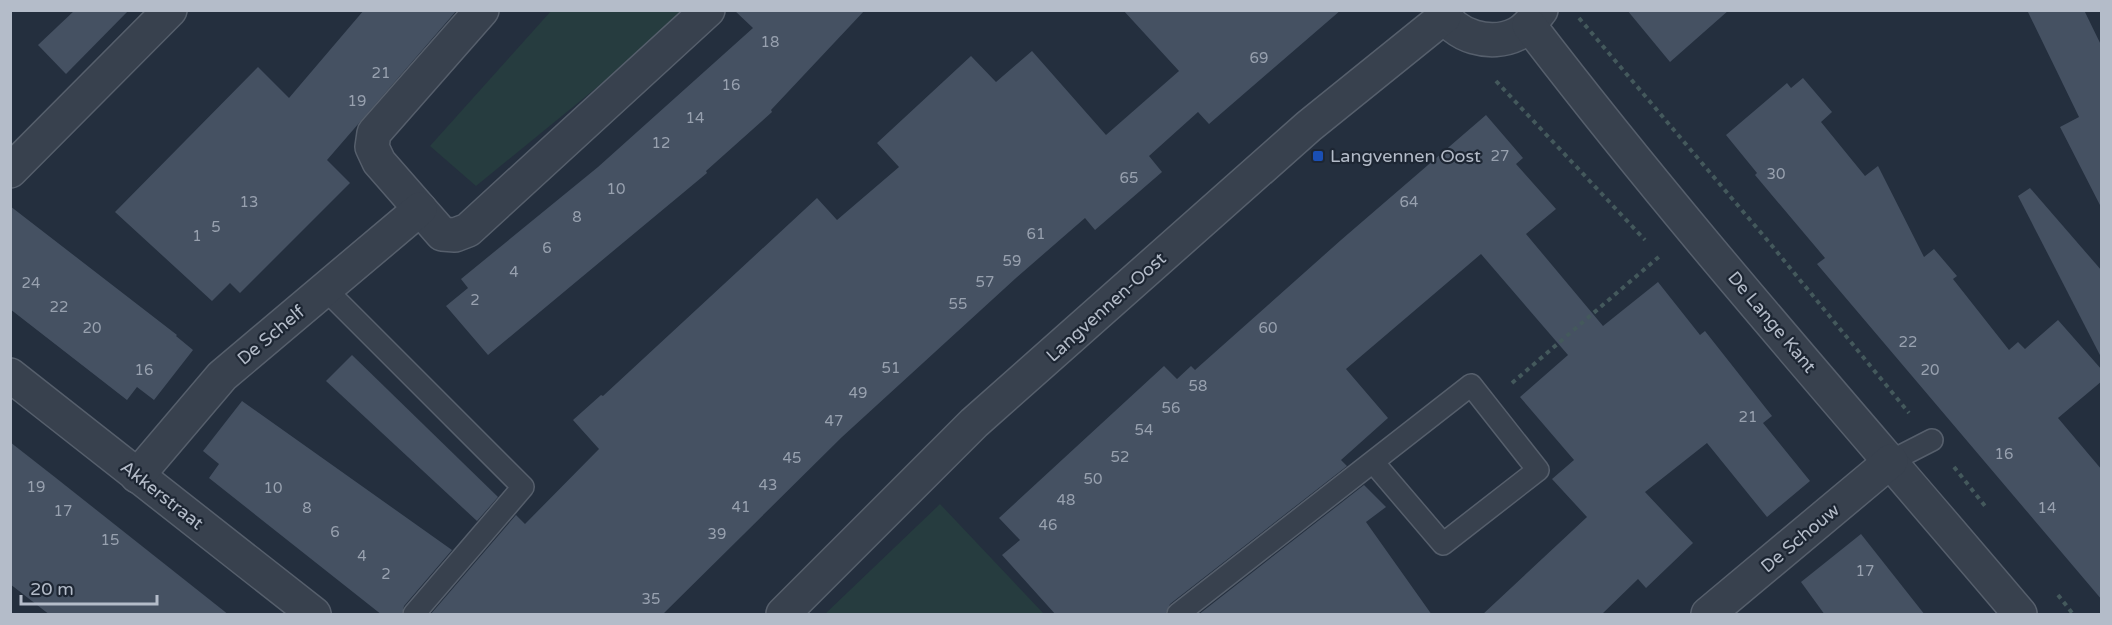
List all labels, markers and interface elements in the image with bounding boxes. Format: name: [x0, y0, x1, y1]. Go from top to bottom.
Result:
house number: 18: [761, 33, 779, 51]
house number: 69: [1250, 49, 1268, 67]
house number: 21: [372, 64, 390, 82]
house number: 16: [722, 76, 740, 94]
house number: 19: [348, 92, 366, 110]
house number: 14: [686, 109, 704, 127]
house number: 12: [652, 134, 670, 152]
place label: Langvennen Oost: [1330, 145, 1481, 167]
house number: 27: [1491, 147, 1509, 165]
marker: Langvennen Oost: [1311, 149, 1325, 163]
house number: 30: [1767, 165, 1785, 183]
house number: 65: [1120, 169, 1138, 187]
house number: 10: [607, 180, 625, 198]
house number: 13: [240, 193, 258, 211]
house number: 64: [1400, 193, 1418, 211]
house number: 8: [572, 208, 582, 226]
house number: 5: [211, 218, 221, 236]
house number: 61: [1027, 225, 1045, 243]
house number: 1: [192, 227, 202, 245]
house number: 6: [542, 239, 552, 257]
street label: Langvennen-Oost: [1042, 247, 1170, 367]
house number: 59: [1003, 252, 1021, 270]
house number: 4: [509, 263, 519, 281]
street label: De Lange Kant: [1723, 267, 1821, 377]
house number: 57: [976, 273, 994, 291]
house number: 24: [22, 274, 40, 292]
house number: 2: [470, 291, 480, 309]
house number: 55: [949, 295, 967, 313]
house number: 22: [50, 298, 68, 316]
street label: De Schelf: [233, 300, 309, 370]
house number: 20: [83, 319, 101, 337]
house number: 60: [1259, 319, 1277, 337]
house number: 22: [1899, 333, 1917, 351]
house number: 51: [882, 359, 900, 377]
house number: 16: [135, 361, 153, 379]
house number: 20: [1921, 361, 1939, 379]
house number: 58: [1189, 377, 1207, 395]
house number: 49: [849, 384, 867, 402]
house number: 56: [1162, 399, 1180, 417]
house number: 21: [1739, 408, 1757, 426]
house number: 47: [825, 412, 843, 430]
house number: 54: [1135, 421, 1153, 439]
house number: 16: [1995, 445, 2013, 463]
house number: 52: [1111, 448, 1129, 466]
house number: 45: [783, 449, 801, 467]
street label: Akkerstraat: [116, 456, 208, 534]
house number: 50: [1084, 470, 1102, 488]
house number: 43: [759, 476, 777, 494]
house number: 19: [27, 478, 45, 496]
house number: 10: [264, 479, 282, 497]
house number: 48: [1057, 491, 1075, 509]
house number: 41: [732, 498, 750, 516]
house number: 8: [302, 499, 312, 517]
street label: De Schouw: [1756, 499, 1844, 577]
house number: 14: [2038, 499, 2056, 517]
house number: 17: [54, 502, 72, 520]
house number: 46: [1039, 516, 1057, 534]
house number: 6: [330, 523, 340, 541]
house number: 39: [708, 525, 726, 543]
house number: 15: [101, 531, 119, 549]
house number: 4: [357, 547, 367, 565]
house number: 17: [1856, 562, 1874, 580]
house number: 2: [381, 565, 391, 583]
scale bar: [21, 568, 158, 606]
text: 20 m: [30, 578, 74, 600]
house number: 35: [642, 590, 660, 608]

